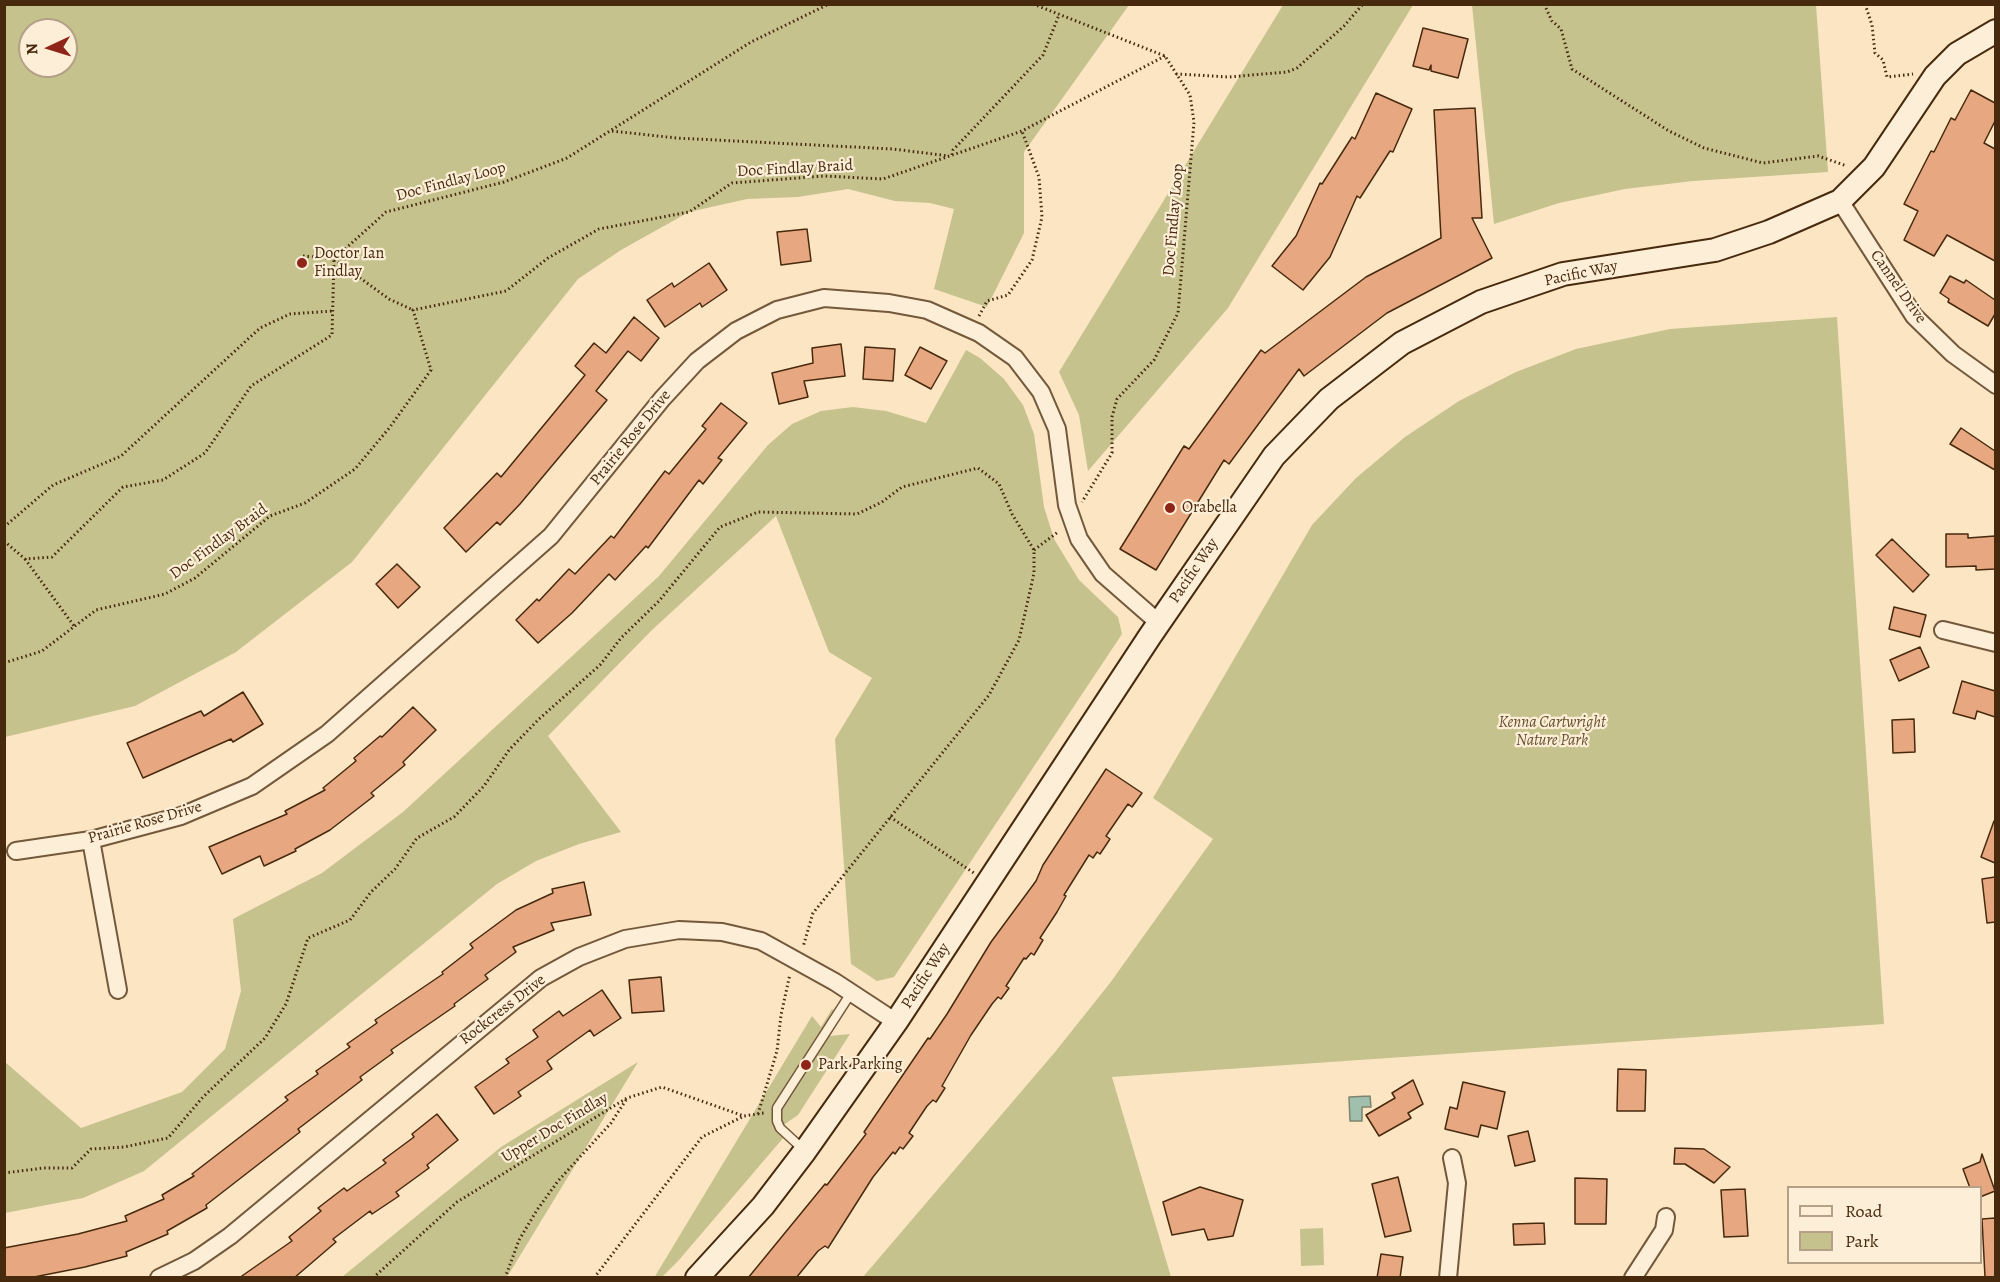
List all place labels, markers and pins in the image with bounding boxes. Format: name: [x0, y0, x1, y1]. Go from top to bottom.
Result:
place label: Doctor Ian Findlay: [314, 244, 384, 282]
marker: Doctor Ian Findlay: [295, 256, 309, 270]
place label: Orabella: [1182, 498, 1237, 518]
marker: Orabella: [1163, 501, 1177, 515]
place label: Park Parking: [818, 1055, 903, 1075]
marker: Park Parking: [799, 1058, 813, 1072]

